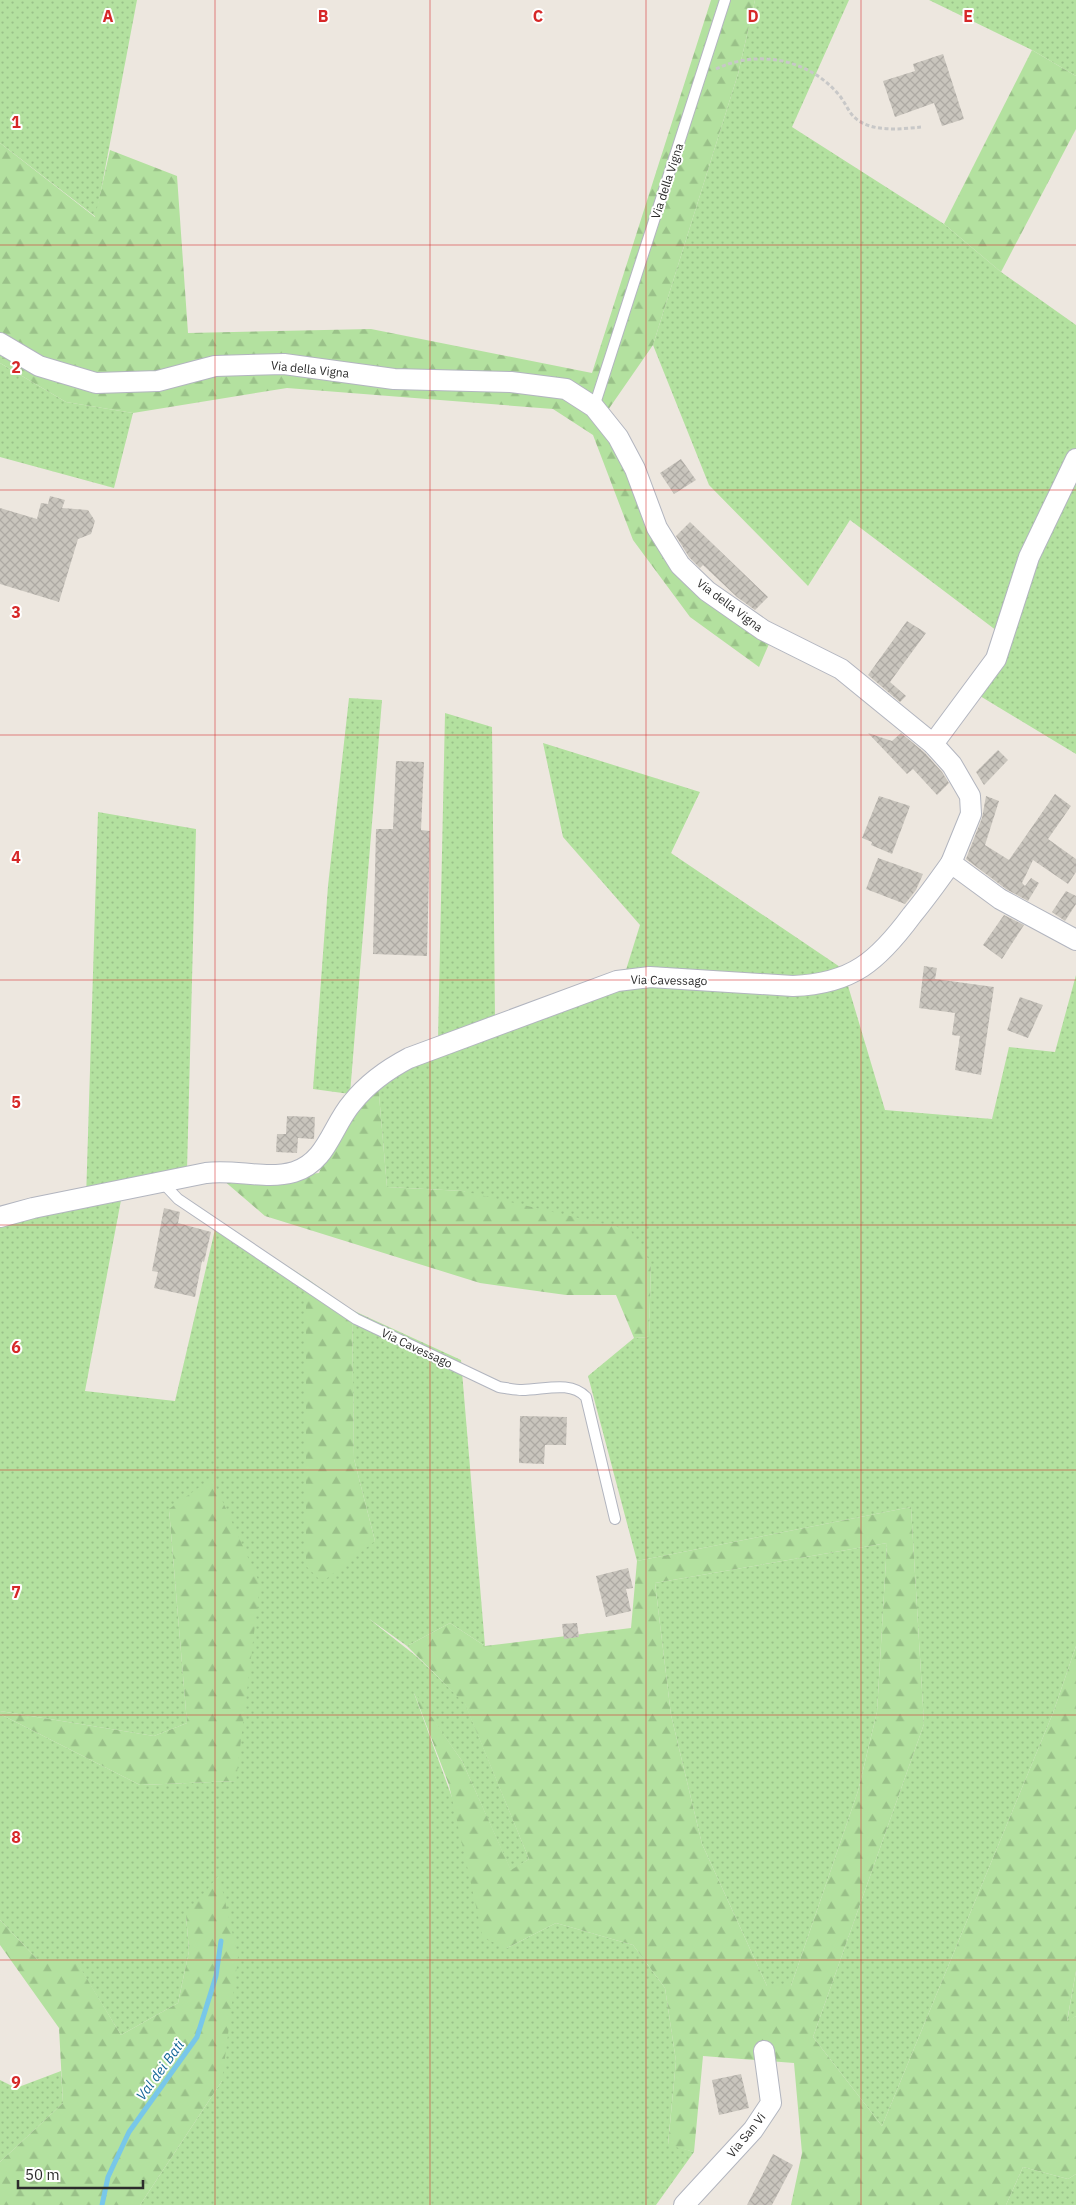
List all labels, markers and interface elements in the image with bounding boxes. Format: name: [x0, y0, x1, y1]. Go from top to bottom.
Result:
text: A: [103, 6, 114, 26]
text: B: [318, 6, 329, 26]
text: C: [533, 6, 543, 26]
text: D: [747, 6, 759, 26]
text: E: [963, 6, 973, 26]
text: 1: [11, 112, 21, 132]
street label: Via della Vigna: [648, 141, 686, 221]
text: 2: [11, 357, 21, 377]
street label: Via della Vigna: [270, 357, 350, 381]
street label: Via della Vigna: [694, 575, 766, 635]
text: 3: [11, 602, 21, 622]
text: 4: [11, 847, 21, 867]
street label: Via Cavessago: [631, 972, 708, 988]
text: 5: [11, 1092, 21, 1112]
street label: Via Cavessago: [379, 1325, 455, 1371]
text: 6: [11, 1337, 21, 1357]
text: 7: [11, 1582, 21, 1602]
text: 8: [11, 1827, 21, 1847]
water label: Val dei Bati: [132, 2036, 188, 2104]
text: 9: [11, 2072, 21, 2092]
street label: Via San Vi: [724, 2110, 768, 2160]
scale bar: [18, 2158, 142, 2190]
text: 50 m: [25, 2165, 60, 2184]

